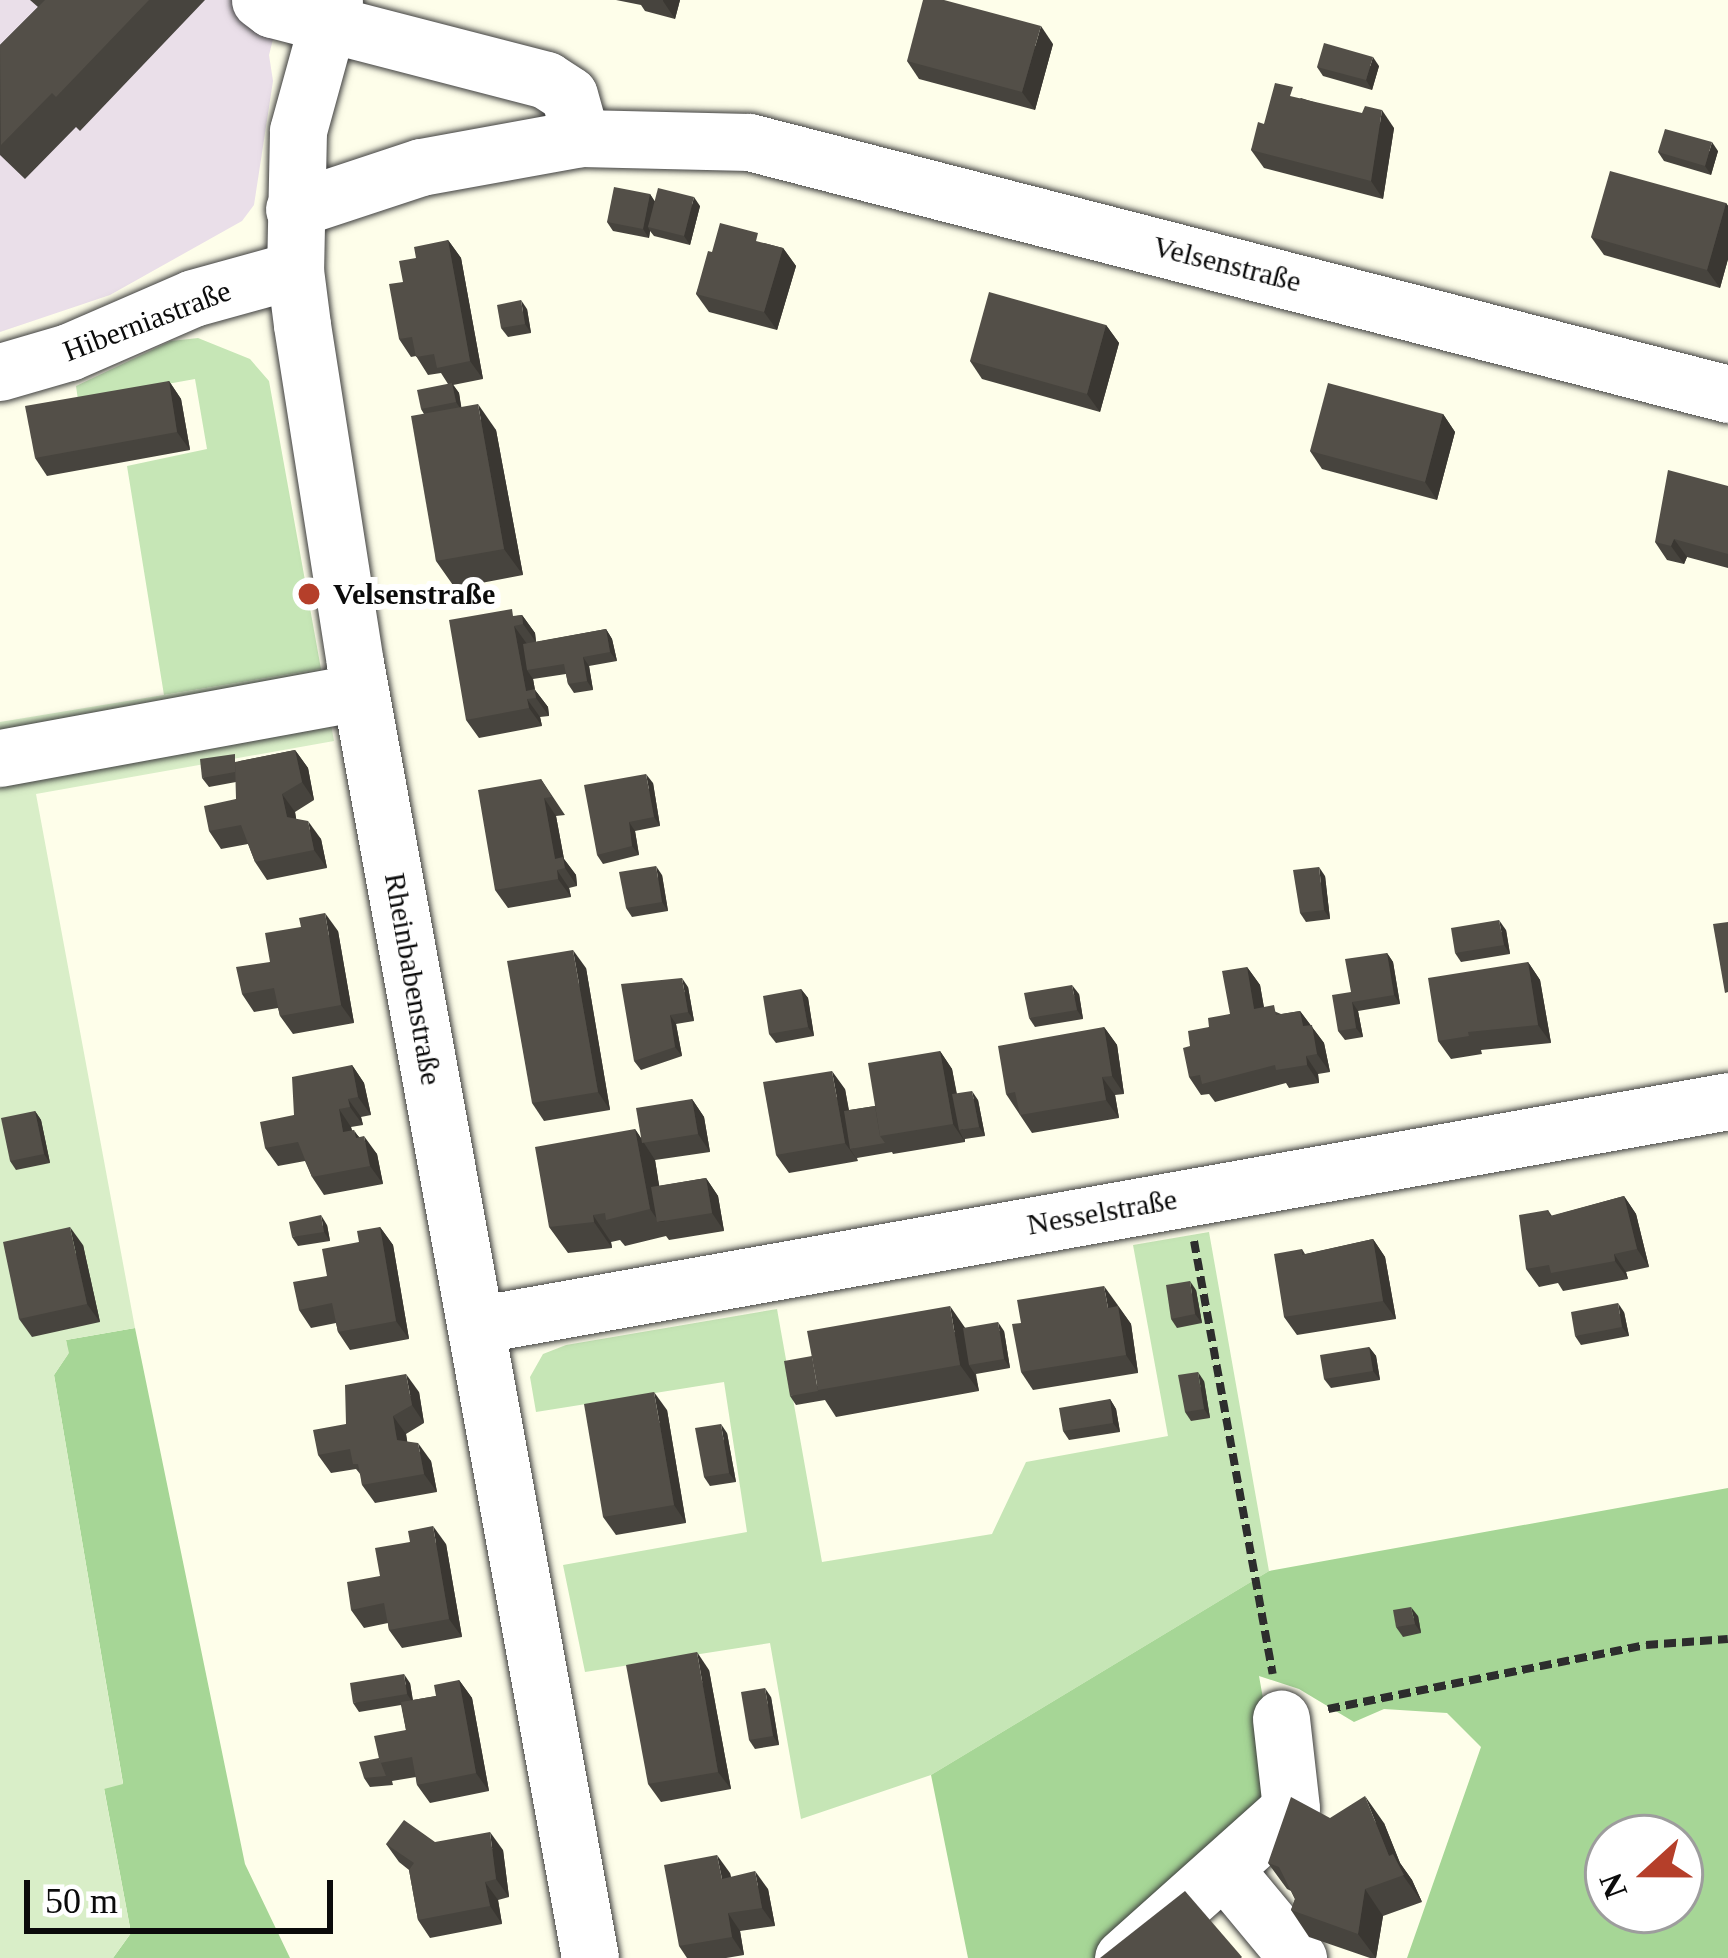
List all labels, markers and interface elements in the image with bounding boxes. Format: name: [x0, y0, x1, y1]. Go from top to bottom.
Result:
street label: Velsenstraße: [1149, 228, 1305, 300]
street label: Hiberniastraße: [58, 273, 236, 369]
place label: Velsenstraße: [333, 576, 495, 612]
marker: Velsenstraße: [296, 581, 322, 607]
street label: Rheinbabenstraße: [377, 870, 449, 1088]
street label: Nesselstraße: [1024, 1181, 1180, 1243]
north arrow: [1584, 1814, 1704, 1934]
scale bar: [30, 1856, 339, 1930]
text: N: [1592, 1868, 1634, 1903]
text: 50 m: [45, 1881, 118, 1921]

